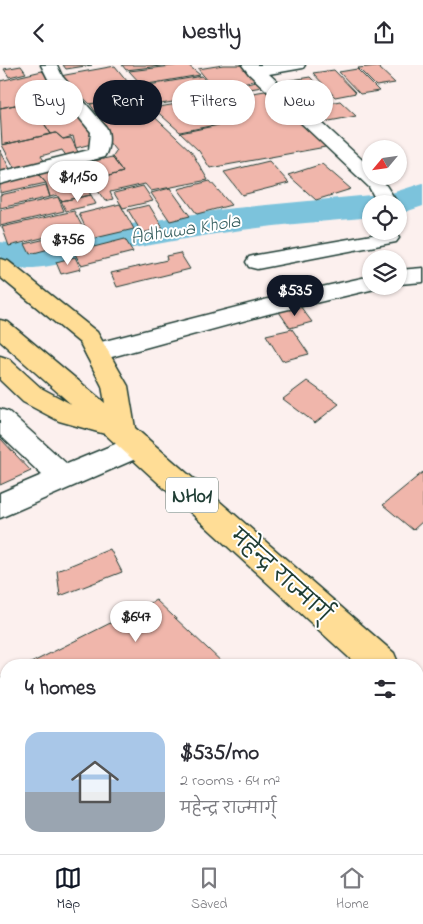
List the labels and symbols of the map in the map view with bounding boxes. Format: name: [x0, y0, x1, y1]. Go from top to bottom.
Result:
north arrow: [362, 140, 408, 185]
pin: $1,150: [37, 161, 119, 203]
water label: Adhuwa Khola: [129, 208, 243, 252]
pin: $756: [38, 223, 98, 266]
pin: $535: [265, 275, 325, 317]
road number: NH01: [166, 477, 218, 513]
street label: महेन्द्र राज्मार्ग्: [222, 519, 341, 631]
pin: $647: [106, 601, 166, 643]

